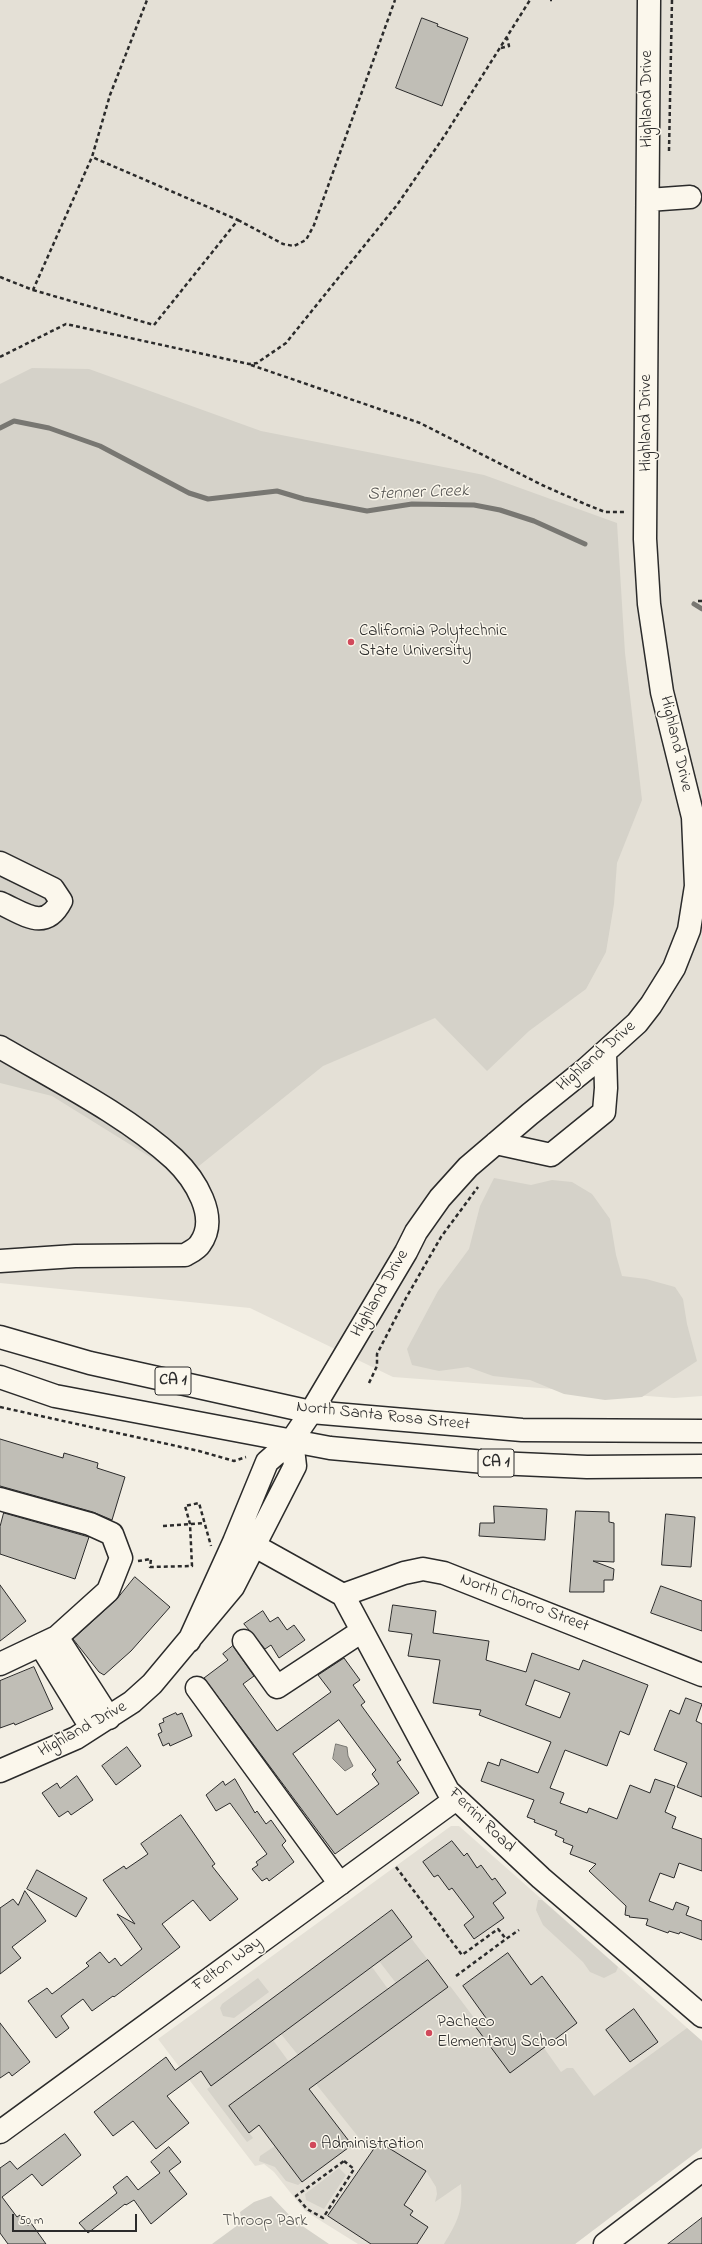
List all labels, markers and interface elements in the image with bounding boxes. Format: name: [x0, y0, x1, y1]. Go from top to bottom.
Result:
street label: Highland Drive: [638, 50, 658, 148]
street label: Highland Drive: [637, 374, 657, 472]
water label: Stenner Creek: [367, 481, 469, 507]
place label: California Polytechnic State University: [359, 622, 507, 662]
marker: California Polytechnic State University: [346, 637, 356, 647]
street label: Highland Drive: [654, 694, 696, 794]
street label: Highland Drive: [553, 1017, 641, 1097]
street label: Highland Drive: [348, 1247, 414, 1341]
road number: CA 1: [155, 1367, 191, 1395]
street label: North Santa Rosa Street: [295, 1398, 471, 1436]
road number: CA 1: [478, 1449, 514, 1477]
street label: North Chorro Street: [457, 1570, 591, 1638]
street label: Highland Drive: [35, 1697, 131, 1763]
street label: Ferrini Road: [443, 1784, 519, 1858]
street label: Felton Way: [189, 1933, 267, 1997]
place label: Pacheco Elementary School: [437, 2013, 567, 2053]
marker: Pacheco Elementary School: [424, 2028, 434, 2038]
place label: Administration: [321, 2135, 424, 2155]
marker: Administration: [308, 2140, 318, 2150]
scale bar: [14, 2206, 139, 2232]
text: 50 m: [19, 2212, 43, 2230]
park label: Throop Park: [223, 2212, 307, 2232]

